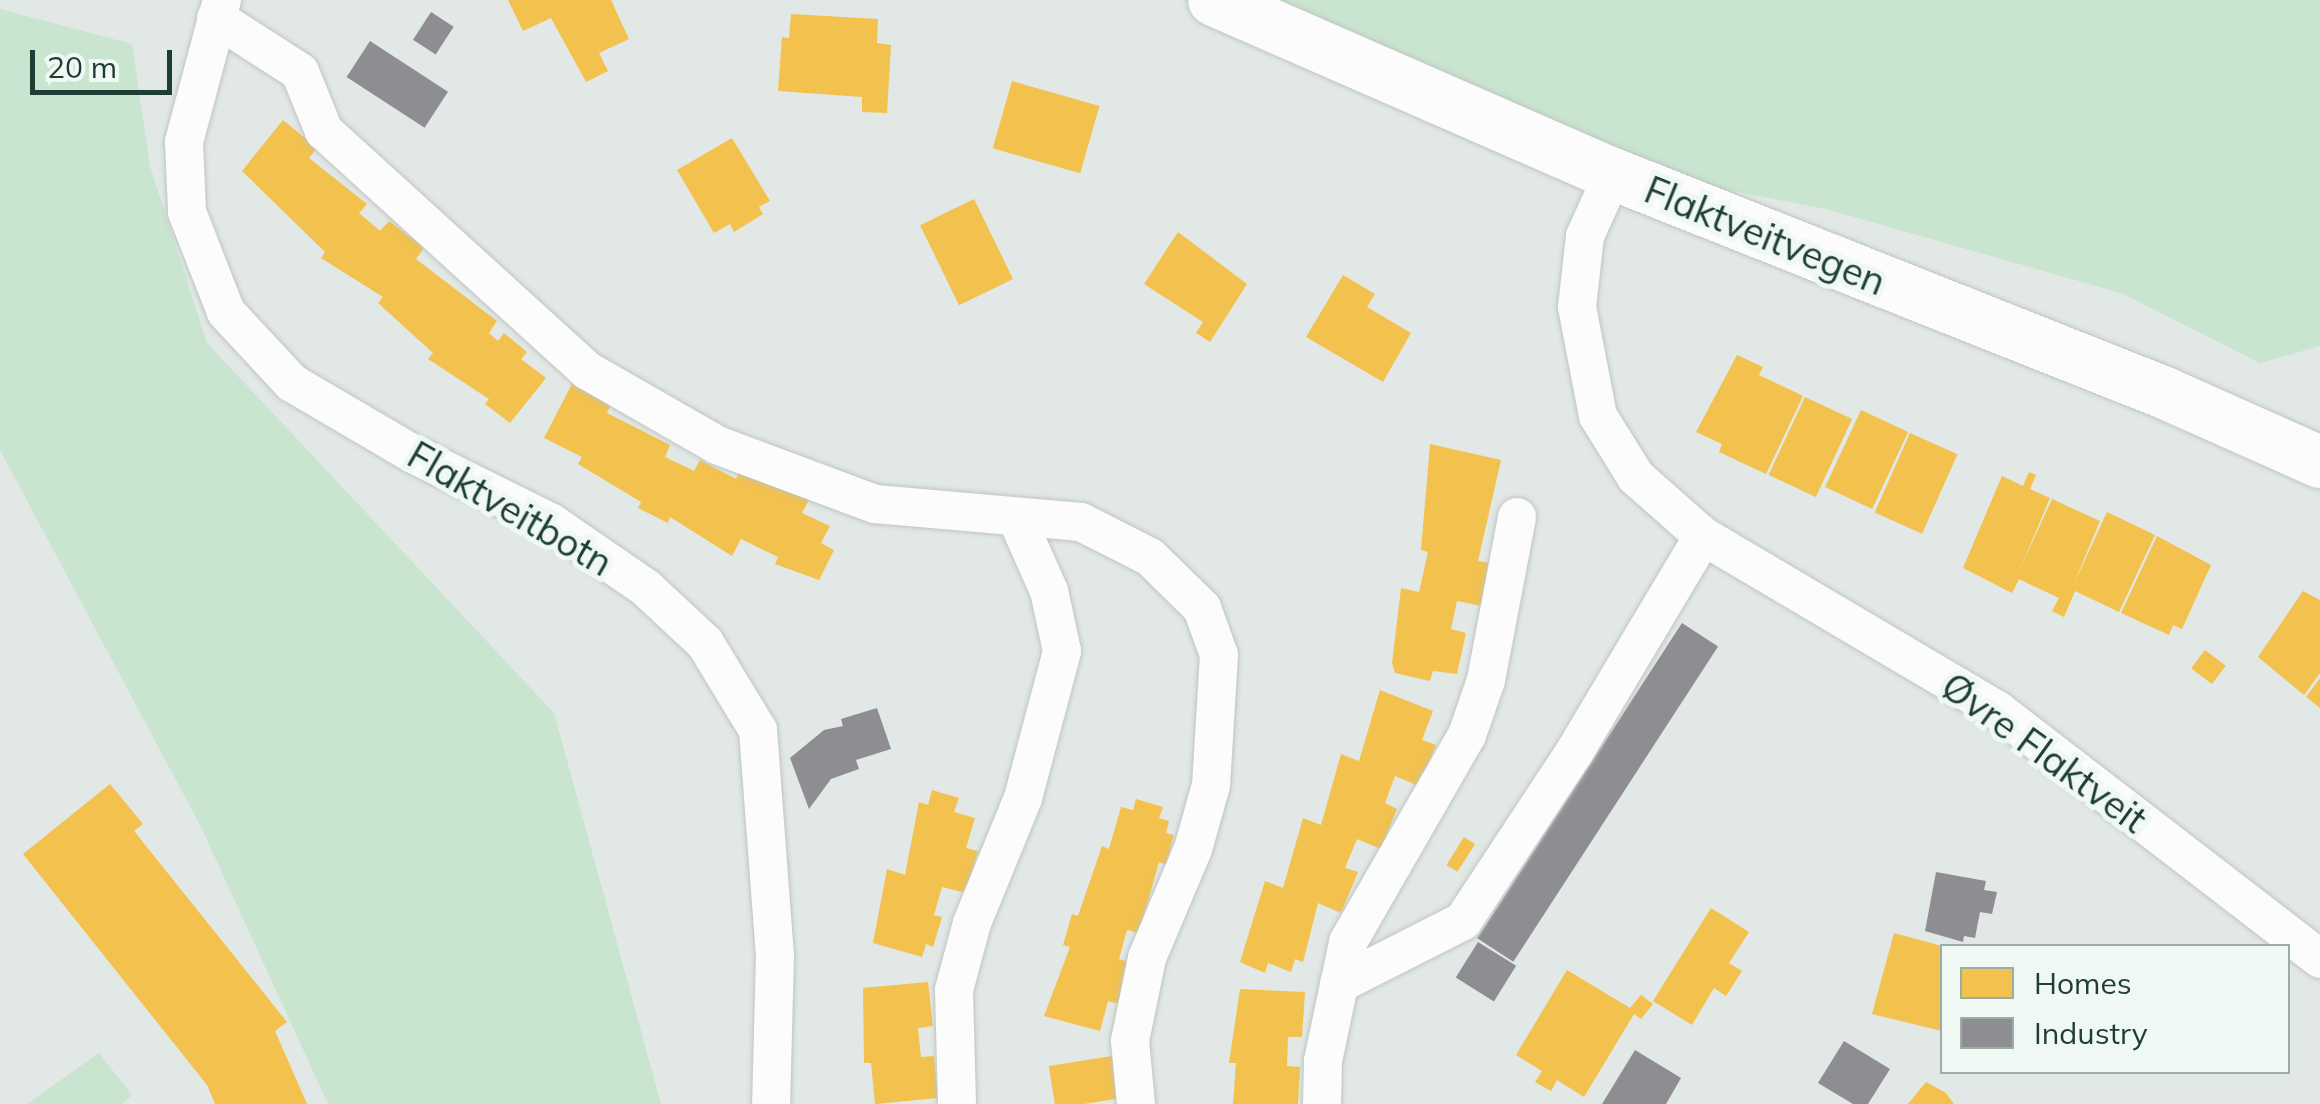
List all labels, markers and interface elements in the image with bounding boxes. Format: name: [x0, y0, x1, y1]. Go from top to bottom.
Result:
scale bar: [35, 30, 178, 92]
text: 20 m: [47, 48, 117, 86]
street label: Flaktveitvegen: [1638, 167, 1892, 305]
street label: Flaktveitbotn: [400, 432, 620, 586]
street label: Øvre Flaktveit: [1933, 663, 2155, 843]
legend: [1940, 944, 2290, 1074]
text: Homes: [2034, 964, 2132, 1002]
text: Industry: [2034, 1014, 2148, 1052]

